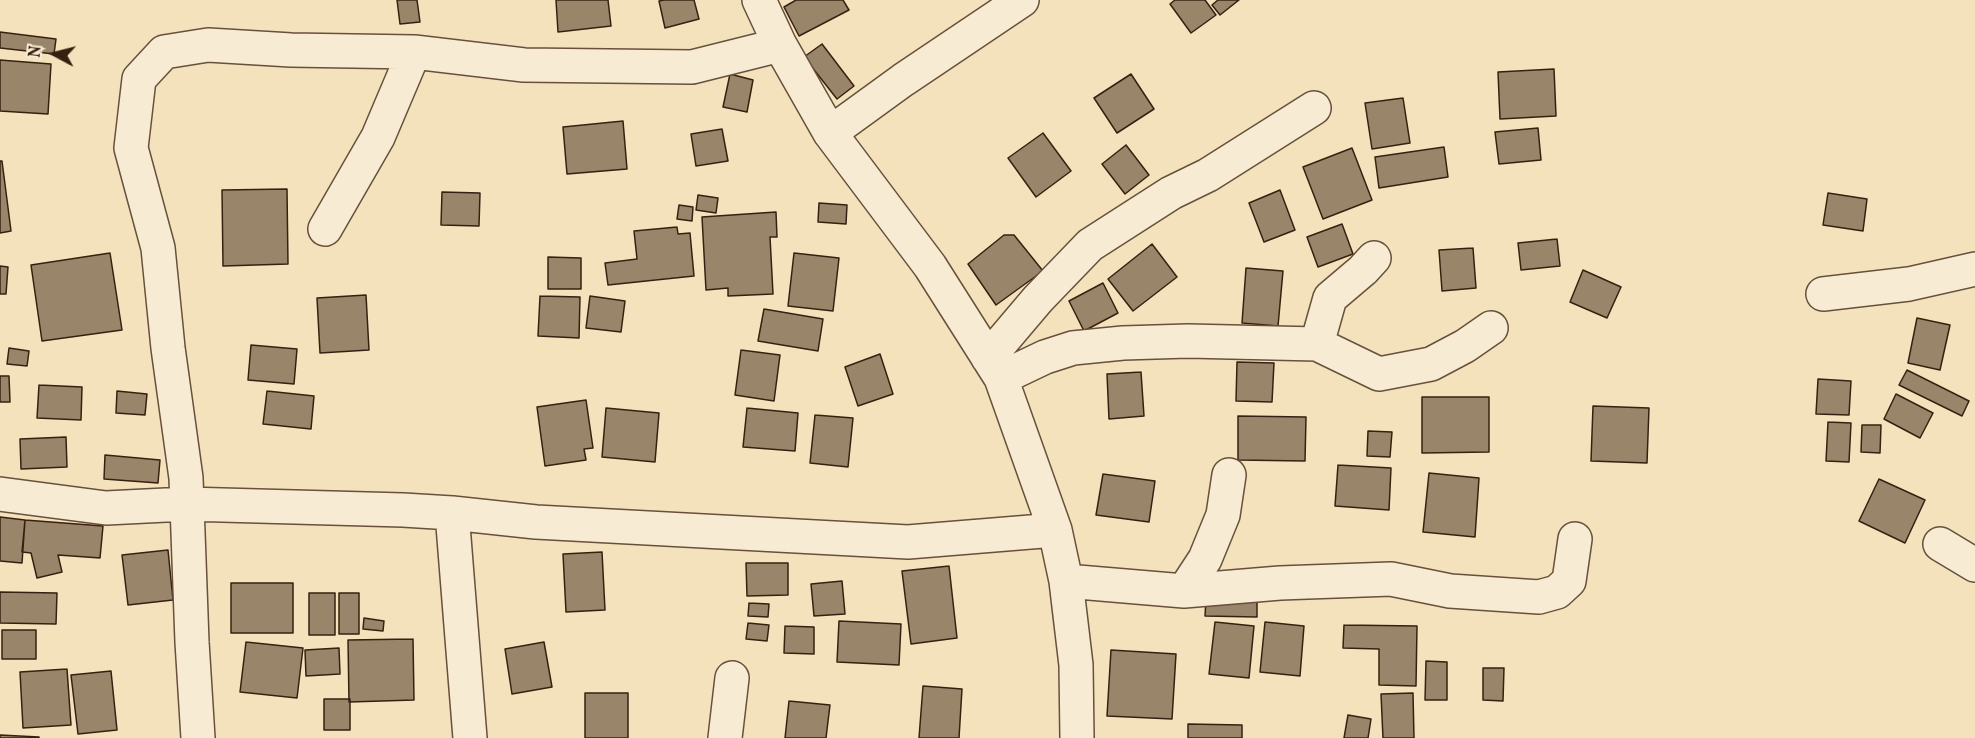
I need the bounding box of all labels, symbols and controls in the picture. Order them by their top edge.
north arrow [24,24,84,84]
text: N [25,45,48,59]

